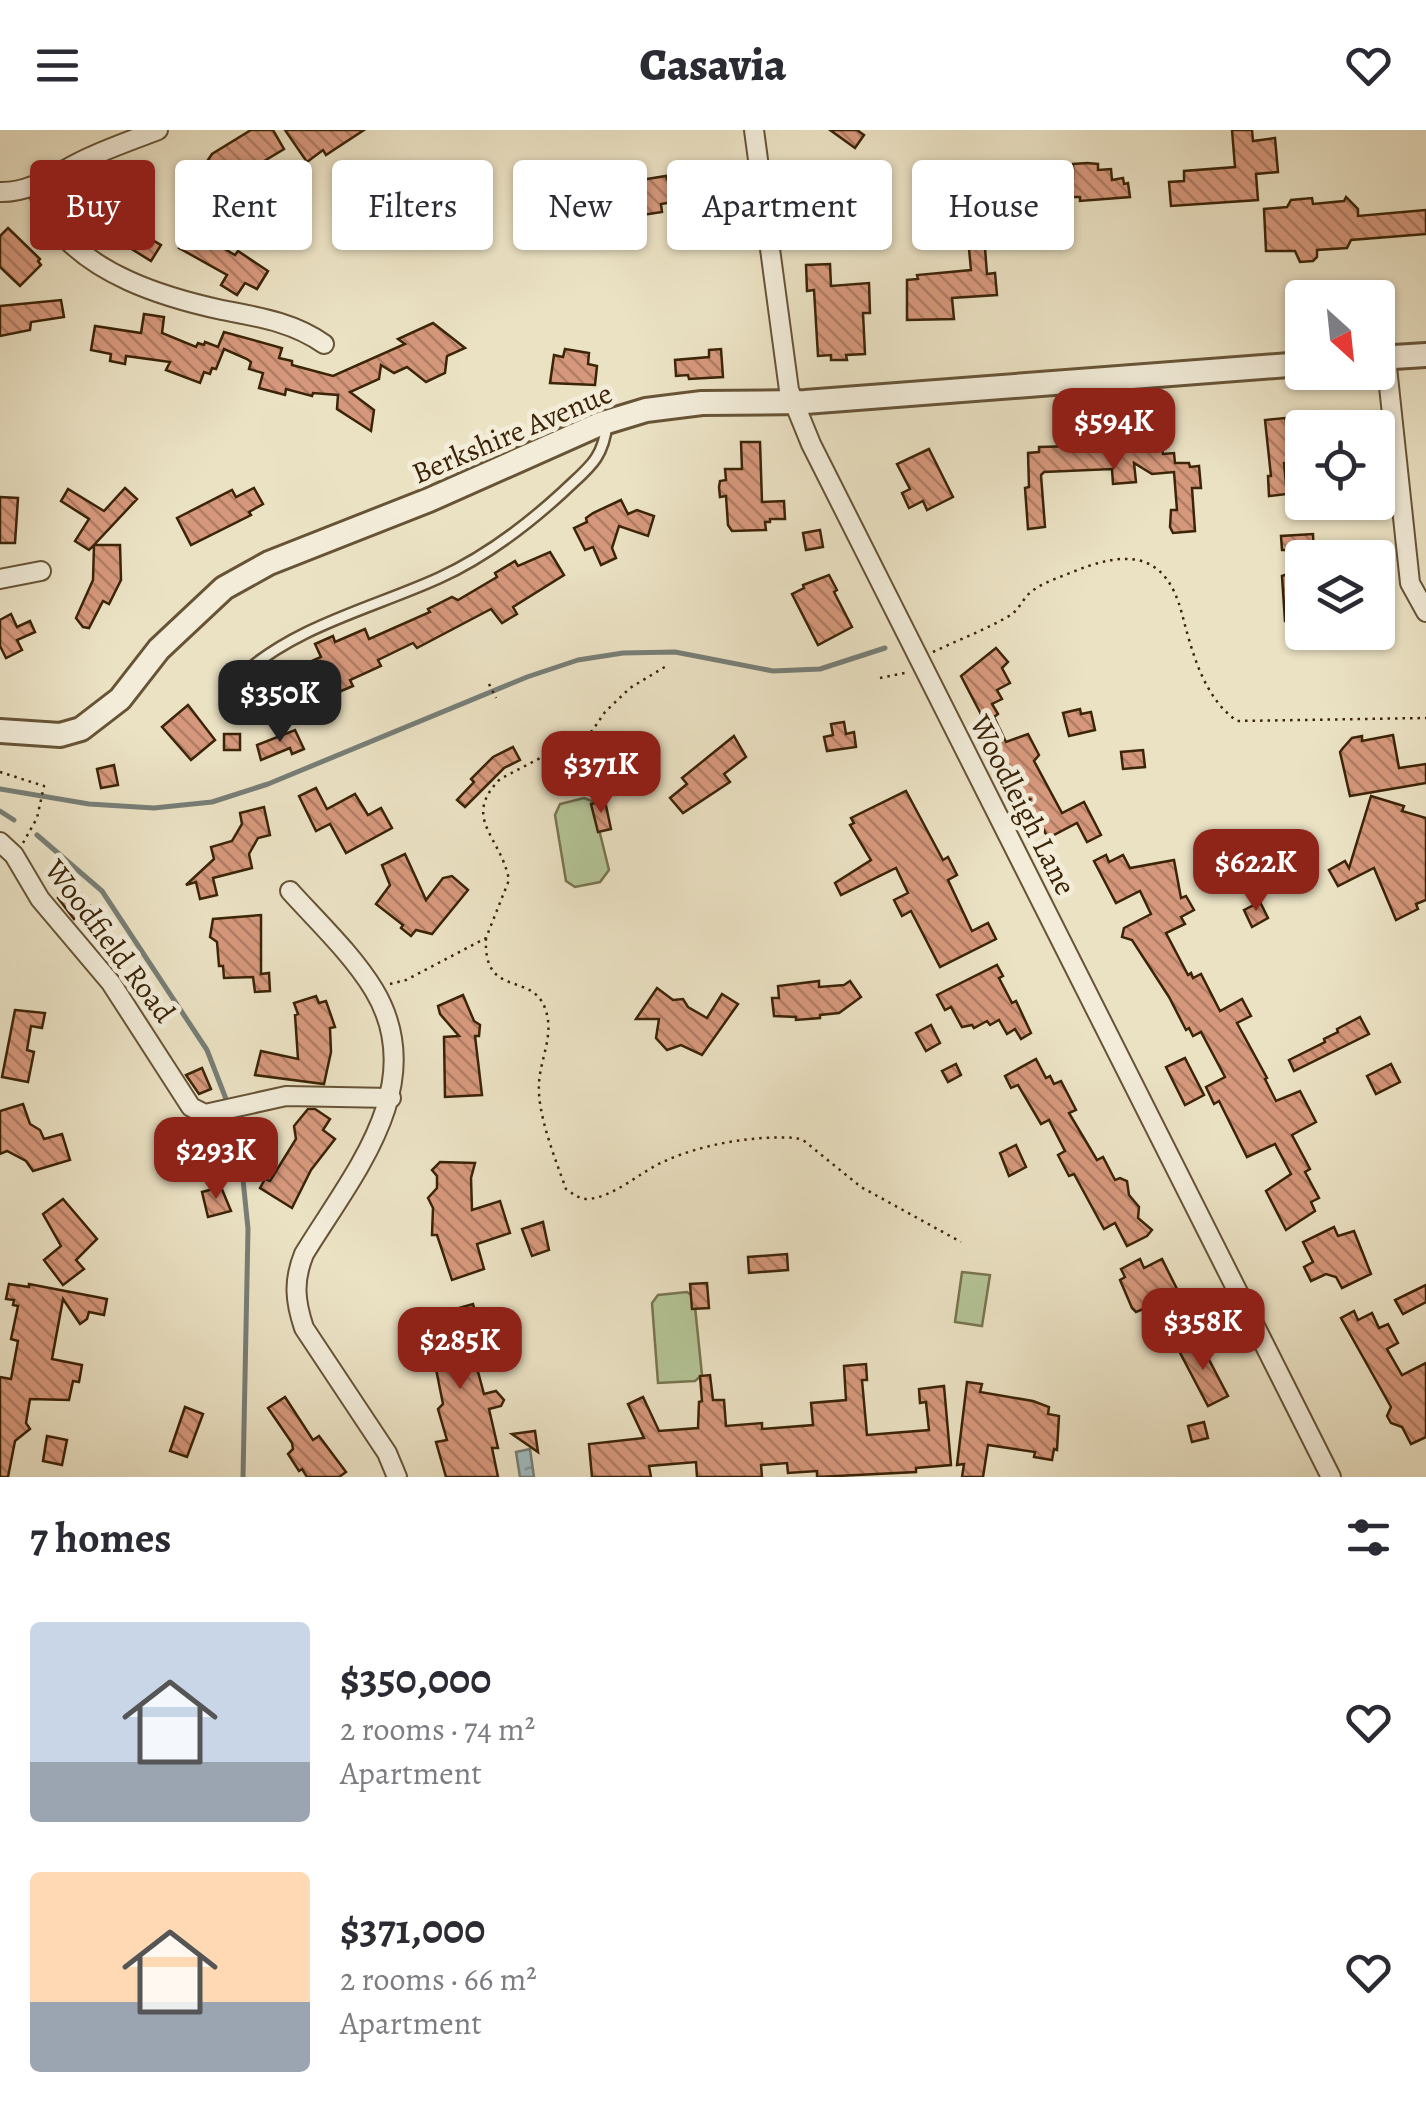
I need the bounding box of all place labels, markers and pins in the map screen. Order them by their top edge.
pin: $594K [1044,388,1184,473]
pin: $350K [210,660,350,745]
pin: $371K [531,731,671,816]
pin: $622K [1186,829,1326,914]
pin: $293K [146,1117,286,1202]
pin: $358K [1133,1288,1273,1373]
pin: $285K [390,1307,530,1392]

